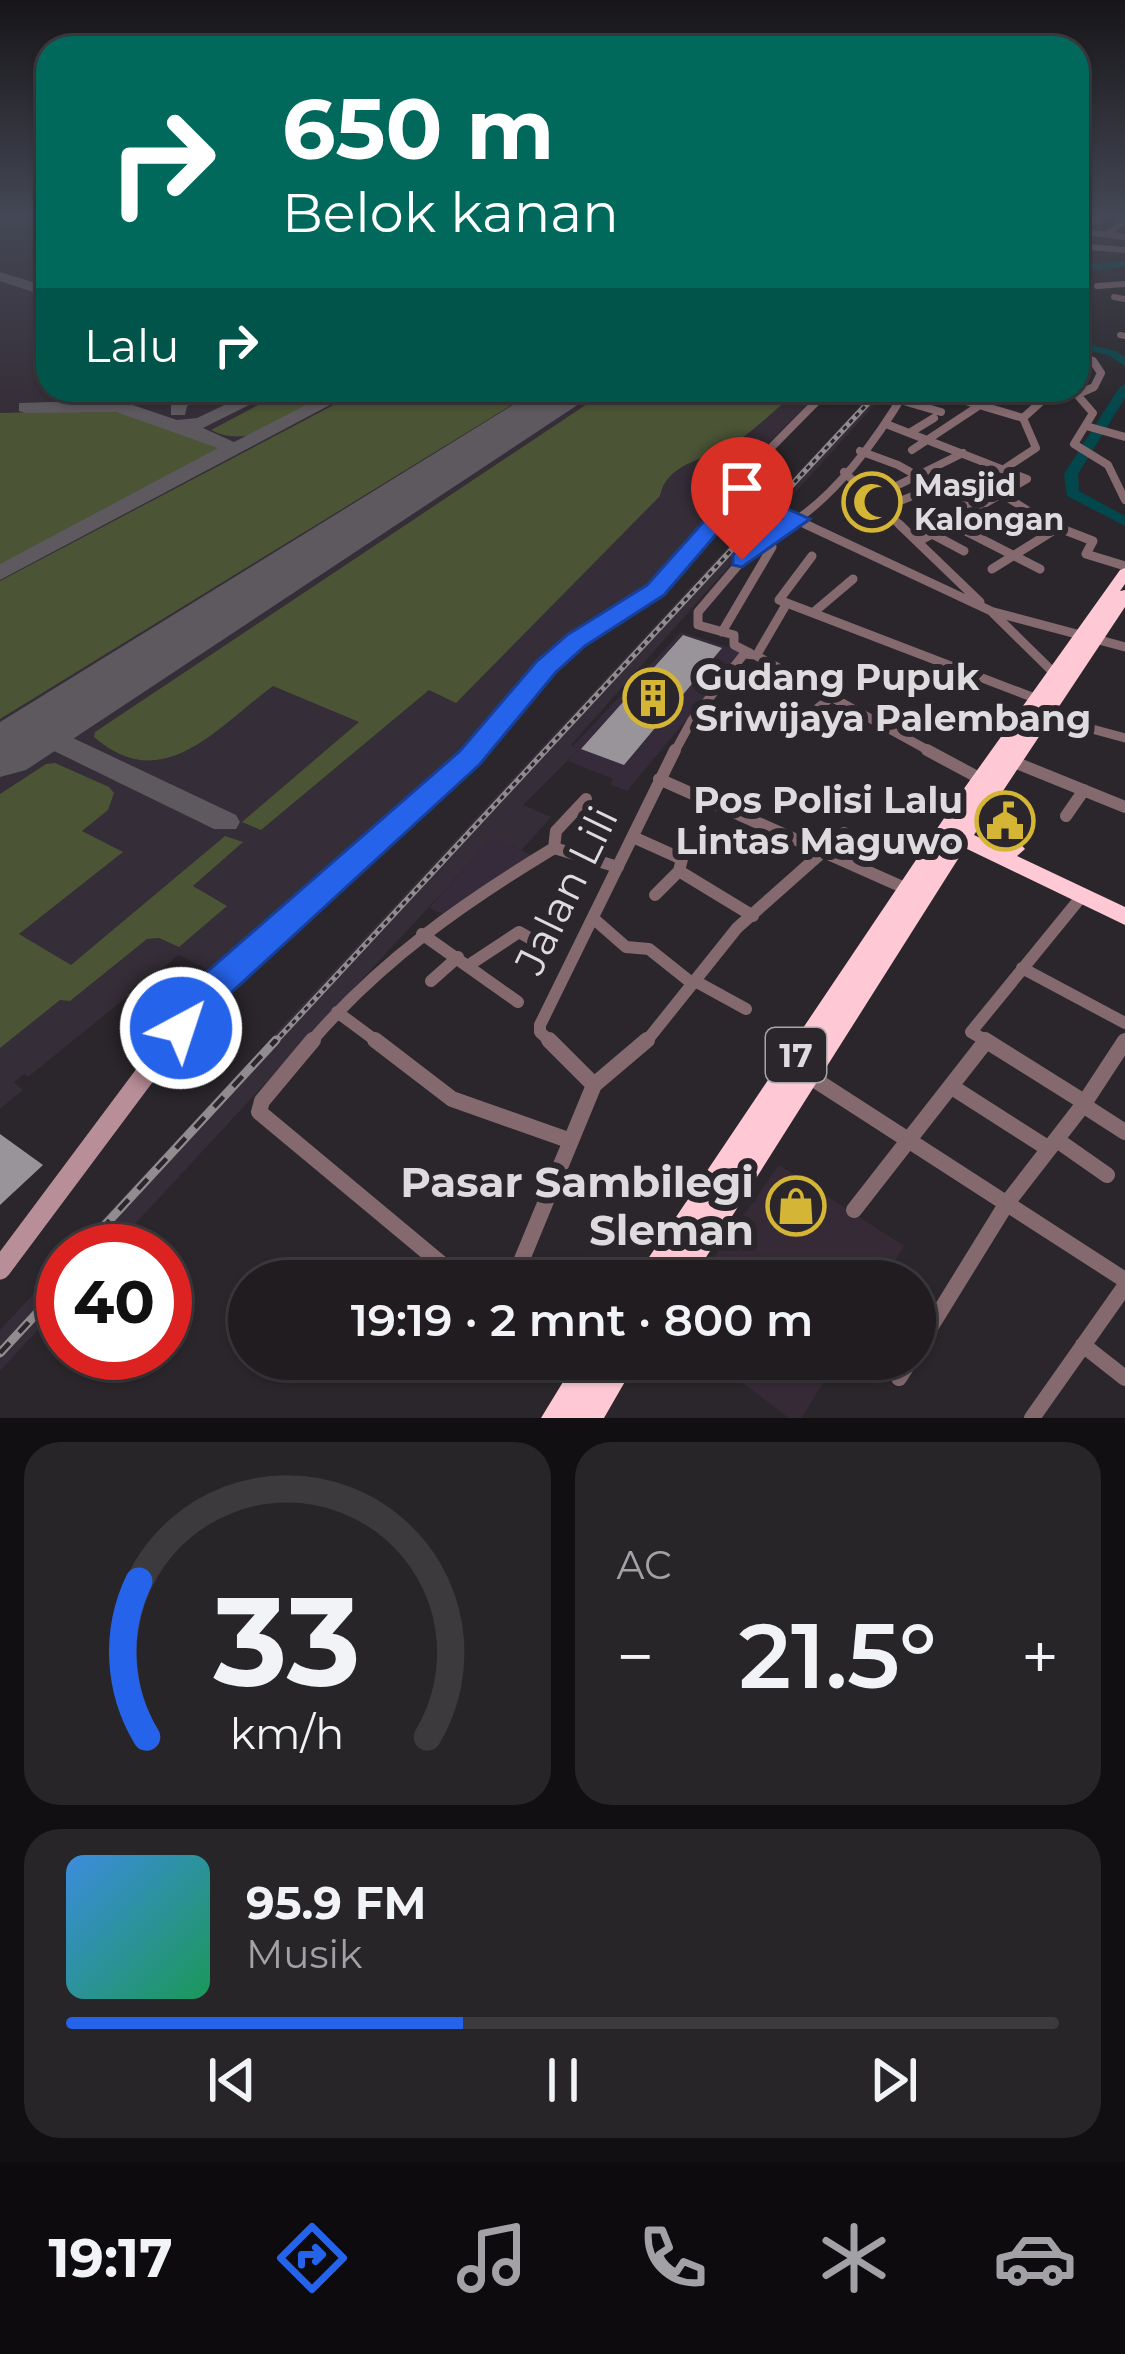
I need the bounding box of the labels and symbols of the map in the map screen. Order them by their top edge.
pin [691,437,793,560]
place label: Masjid Kalongan [914,467,1064,538]
mosque icon: Masjid Kalongan [841,471,903,533]
place label: Gudang Pupuk Sriwijaya Palembang [695,655,1091,740]
building icon: Gudang Pupuk Sriwijaya Palembang [622,667,684,729]
place label: Pos Polisi Lalu Lintas Maguwo [676,778,963,863]
public building icon: Pos Polisi Lalu Lintas Maguwo [974,790,1036,852]
street label: Jalan Lili [503,798,629,983]
position arrow [118,965,244,1091]
road number: 17 [766,1028,826,1082]
place label: Pasar Sambilegi Sleman [400,1156,754,1256]
shop icon: Pasar Sambilegi Sleman [765,1175,827,1237]
speed limit sign: 40 [36,1224,192,1380]

